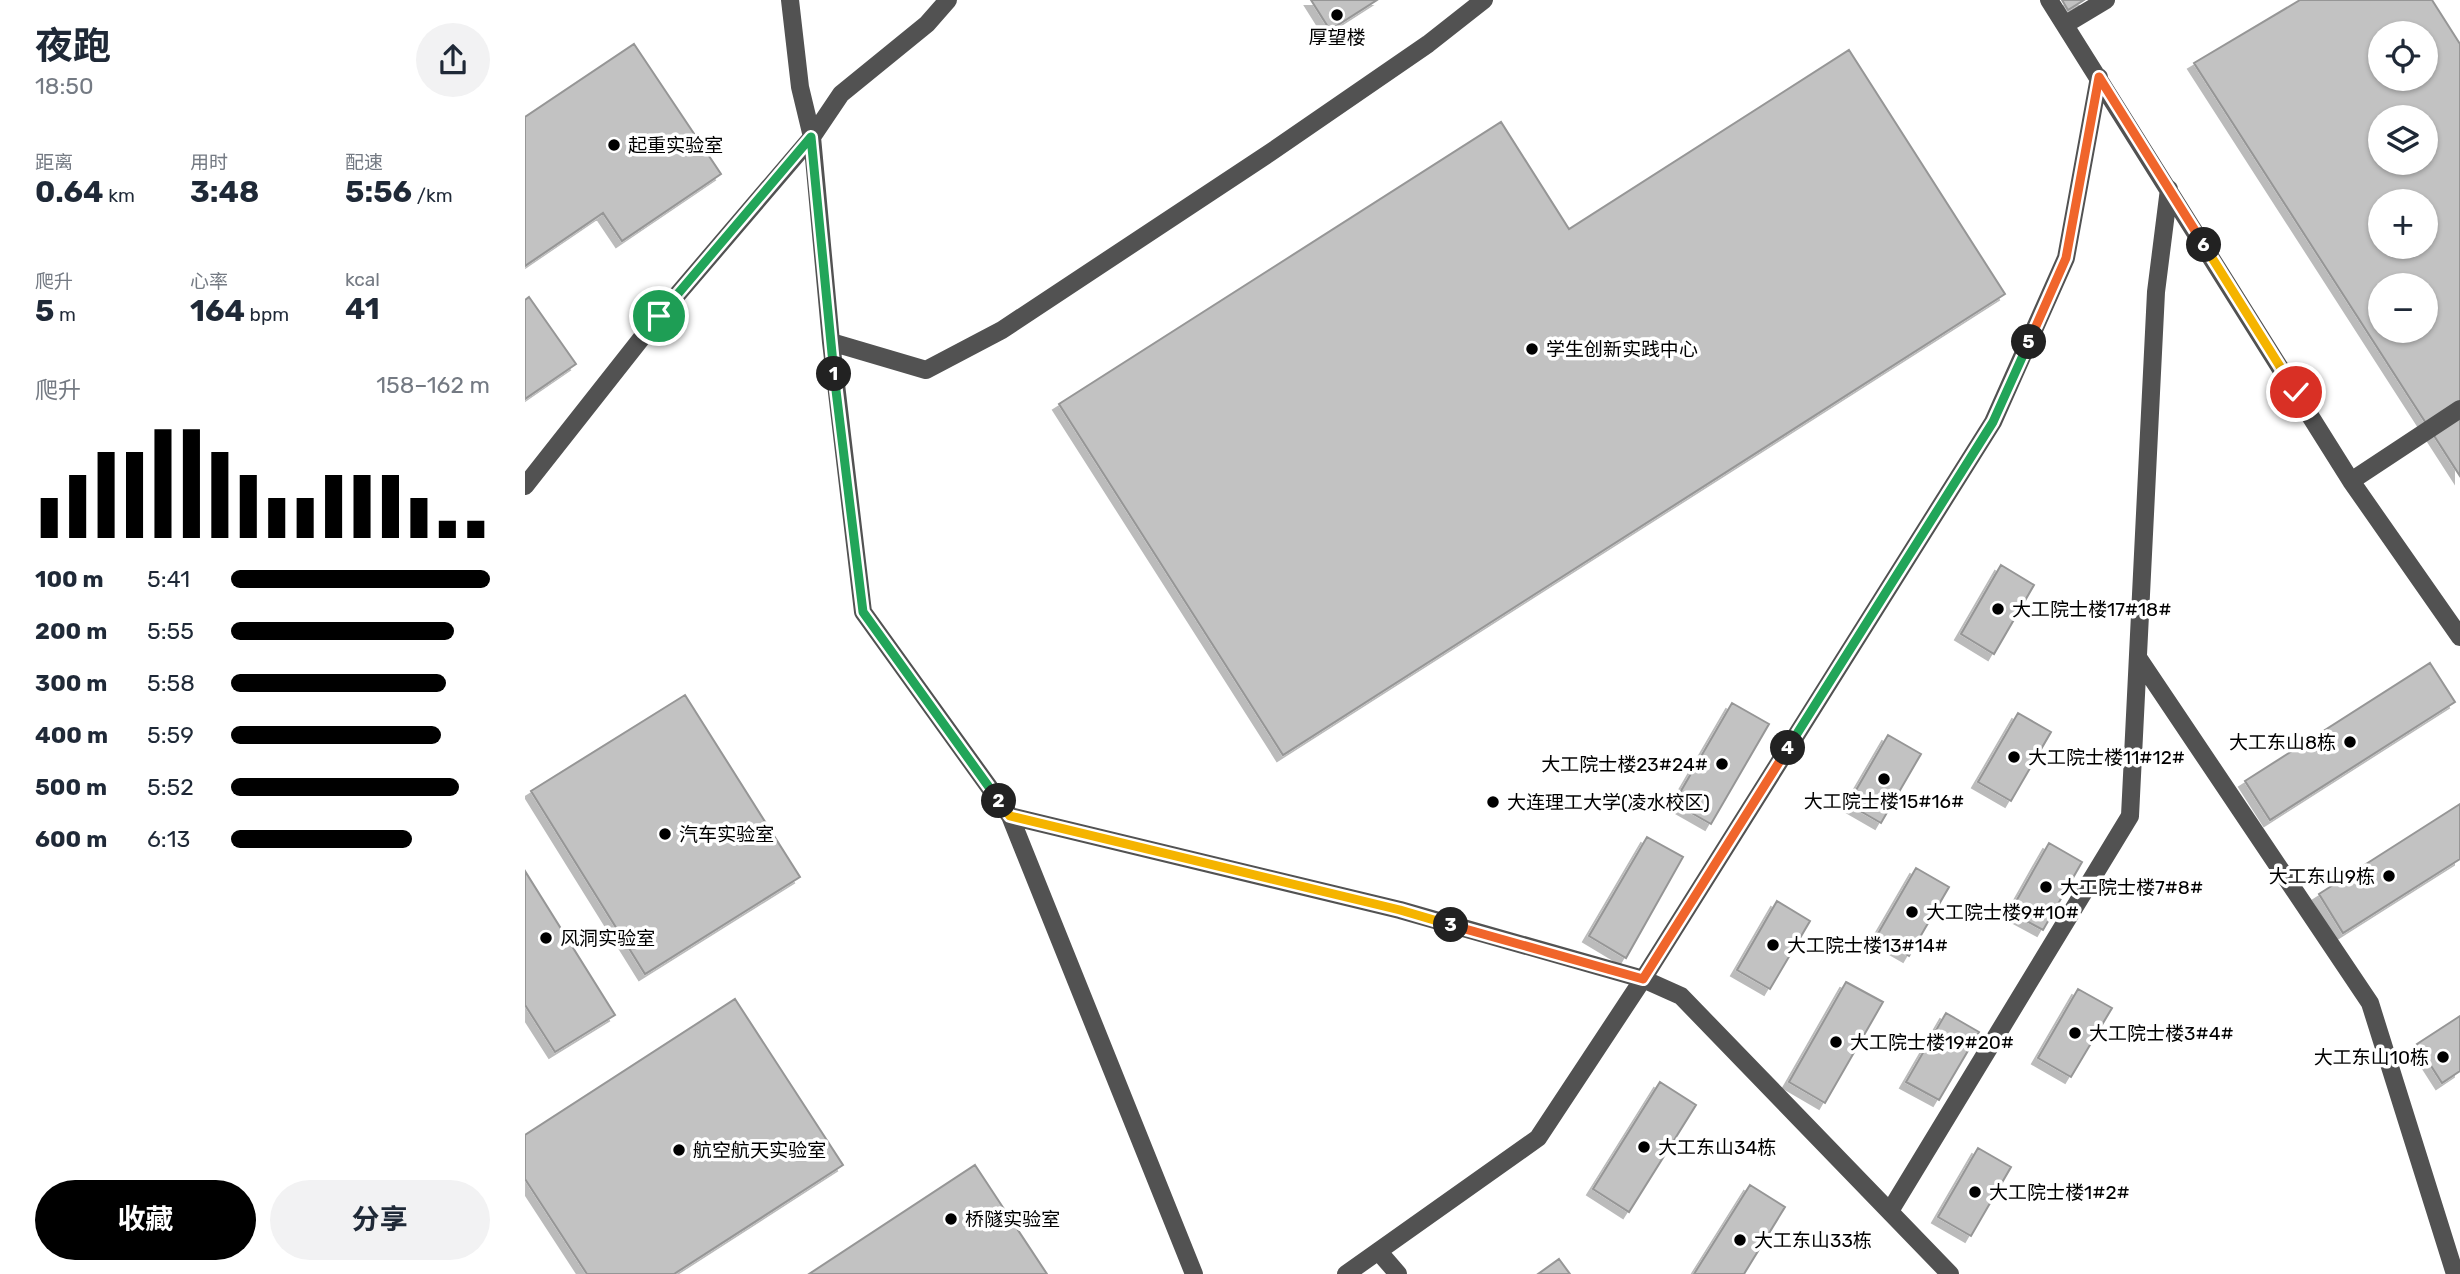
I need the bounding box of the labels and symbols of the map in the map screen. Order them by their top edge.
marker: 厚望楼 [1329,7,1345,23]
place label: 厚望楼 [1308,26,1366,49]
place label: 起重实验室 [628,134,723,157]
marker: 起重实验室 [606,137,622,153]
pin: 6 [2187,228,2221,262]
pin [629,286,689,346]
pin: 5 [2011,324,2047,360]
place label: 学生创新实践中心 [1546,338,1698,361]
marker: 学生创新实践中心 [1524,341,1540,357]
pin: 1 [817,356,851,392]
pin [2266,362,2326,422]
place label: 大工院士楼17#18# [2012,598,2171,621]
marker: 大工院士楼17#18# [1990,601,2006,617]
pin: 4 [1771,730,1805,766]
place label: 大工东山8栋 [2229,731,2336,754]
marker: 大工东山8栋 [2342,734,2358,750]
place label: 大工院士楼11#12# [2028,746,2185,769]
marker: 大工院士楼11#12# [2006,749,2022,765]
place label: 大工院士楼23#24# [1541,753,1708,776]
marker: 大工院士楼23#24# [1714,756,1730,772]
marker: 大工院士楼15#16# [1876,771,1892,787]
pin: 2 [981,784,1016,818]
place label: 大工院士楼15#16# [1804,790,1964,813]
place label: 大连理工大学(凌水校区) [1507,791,1710,814]
marker: 大连理工大学(凌水校区) [1485,794,1501,810]
place label: 汽车实验室 [679,823,774,846]
marker: 汽车实验室 [657,826,673,842]
place label: 大工东山9栋 [2269,865,2375,888]
marker: 大工东山9栋 [2381,868,2397,884]
place label: 大工院士楼7#8# [2060,876,2203,899]
marker: 大工院士楼7#8# [2038,879,2054,895]
place label: 大工院士楼9#10# [1926,901,2079,924]
marker: 大工院士楼9#10# [1904,904,1920,920]
pin: 3 [1433,908,1469,942]
place label: 风洞实验室 [560,927,655,950]
marker: 风洞实验室 [538,930,554,946]
place label: 大工院士楼13#14# [1787,934,1948,957]
marker: 大工院士楼13#14# [1765,937,1781,953]
place label: 大工院士楼3#4# [2089,1022,2234,1045]
marker: 大工院士楼3#4# [2067,1025,2083,1041]
place label: 大工院士楼19#20# [1850,1031,2014,1054]
marker: 大工院士楼19#20# [1828,1034,1844,1050]
place label: 大工东山10栋 [2314,1046,2429,1069]
marker: 大工东山10栋 [2435,1049,2451,1065]
place label: 大工东山34栋 [1658,1136,1776,1159]
place label: 航空航天实验室 [693,1139,826,1162]
marker: 大工东山34栋 [1636,1139,1652,1155]
marker: 航空航天实验室 [671,1142,687,1158]
place label: 大工院士楼1#2# [1989,1181,2130,1204]
marker: 大工院士楼1#2# [1967,1184,1983,1200]
place label: 桥隧实验室 [965,1208,1060,1231]
marker: 桥隧实验室 [943,1211,959,1227]
place label: 大工东山33栋 [1754,1229,1872,1252]
marker: 大工东山33栋 [1732,1232,1748,1248]

